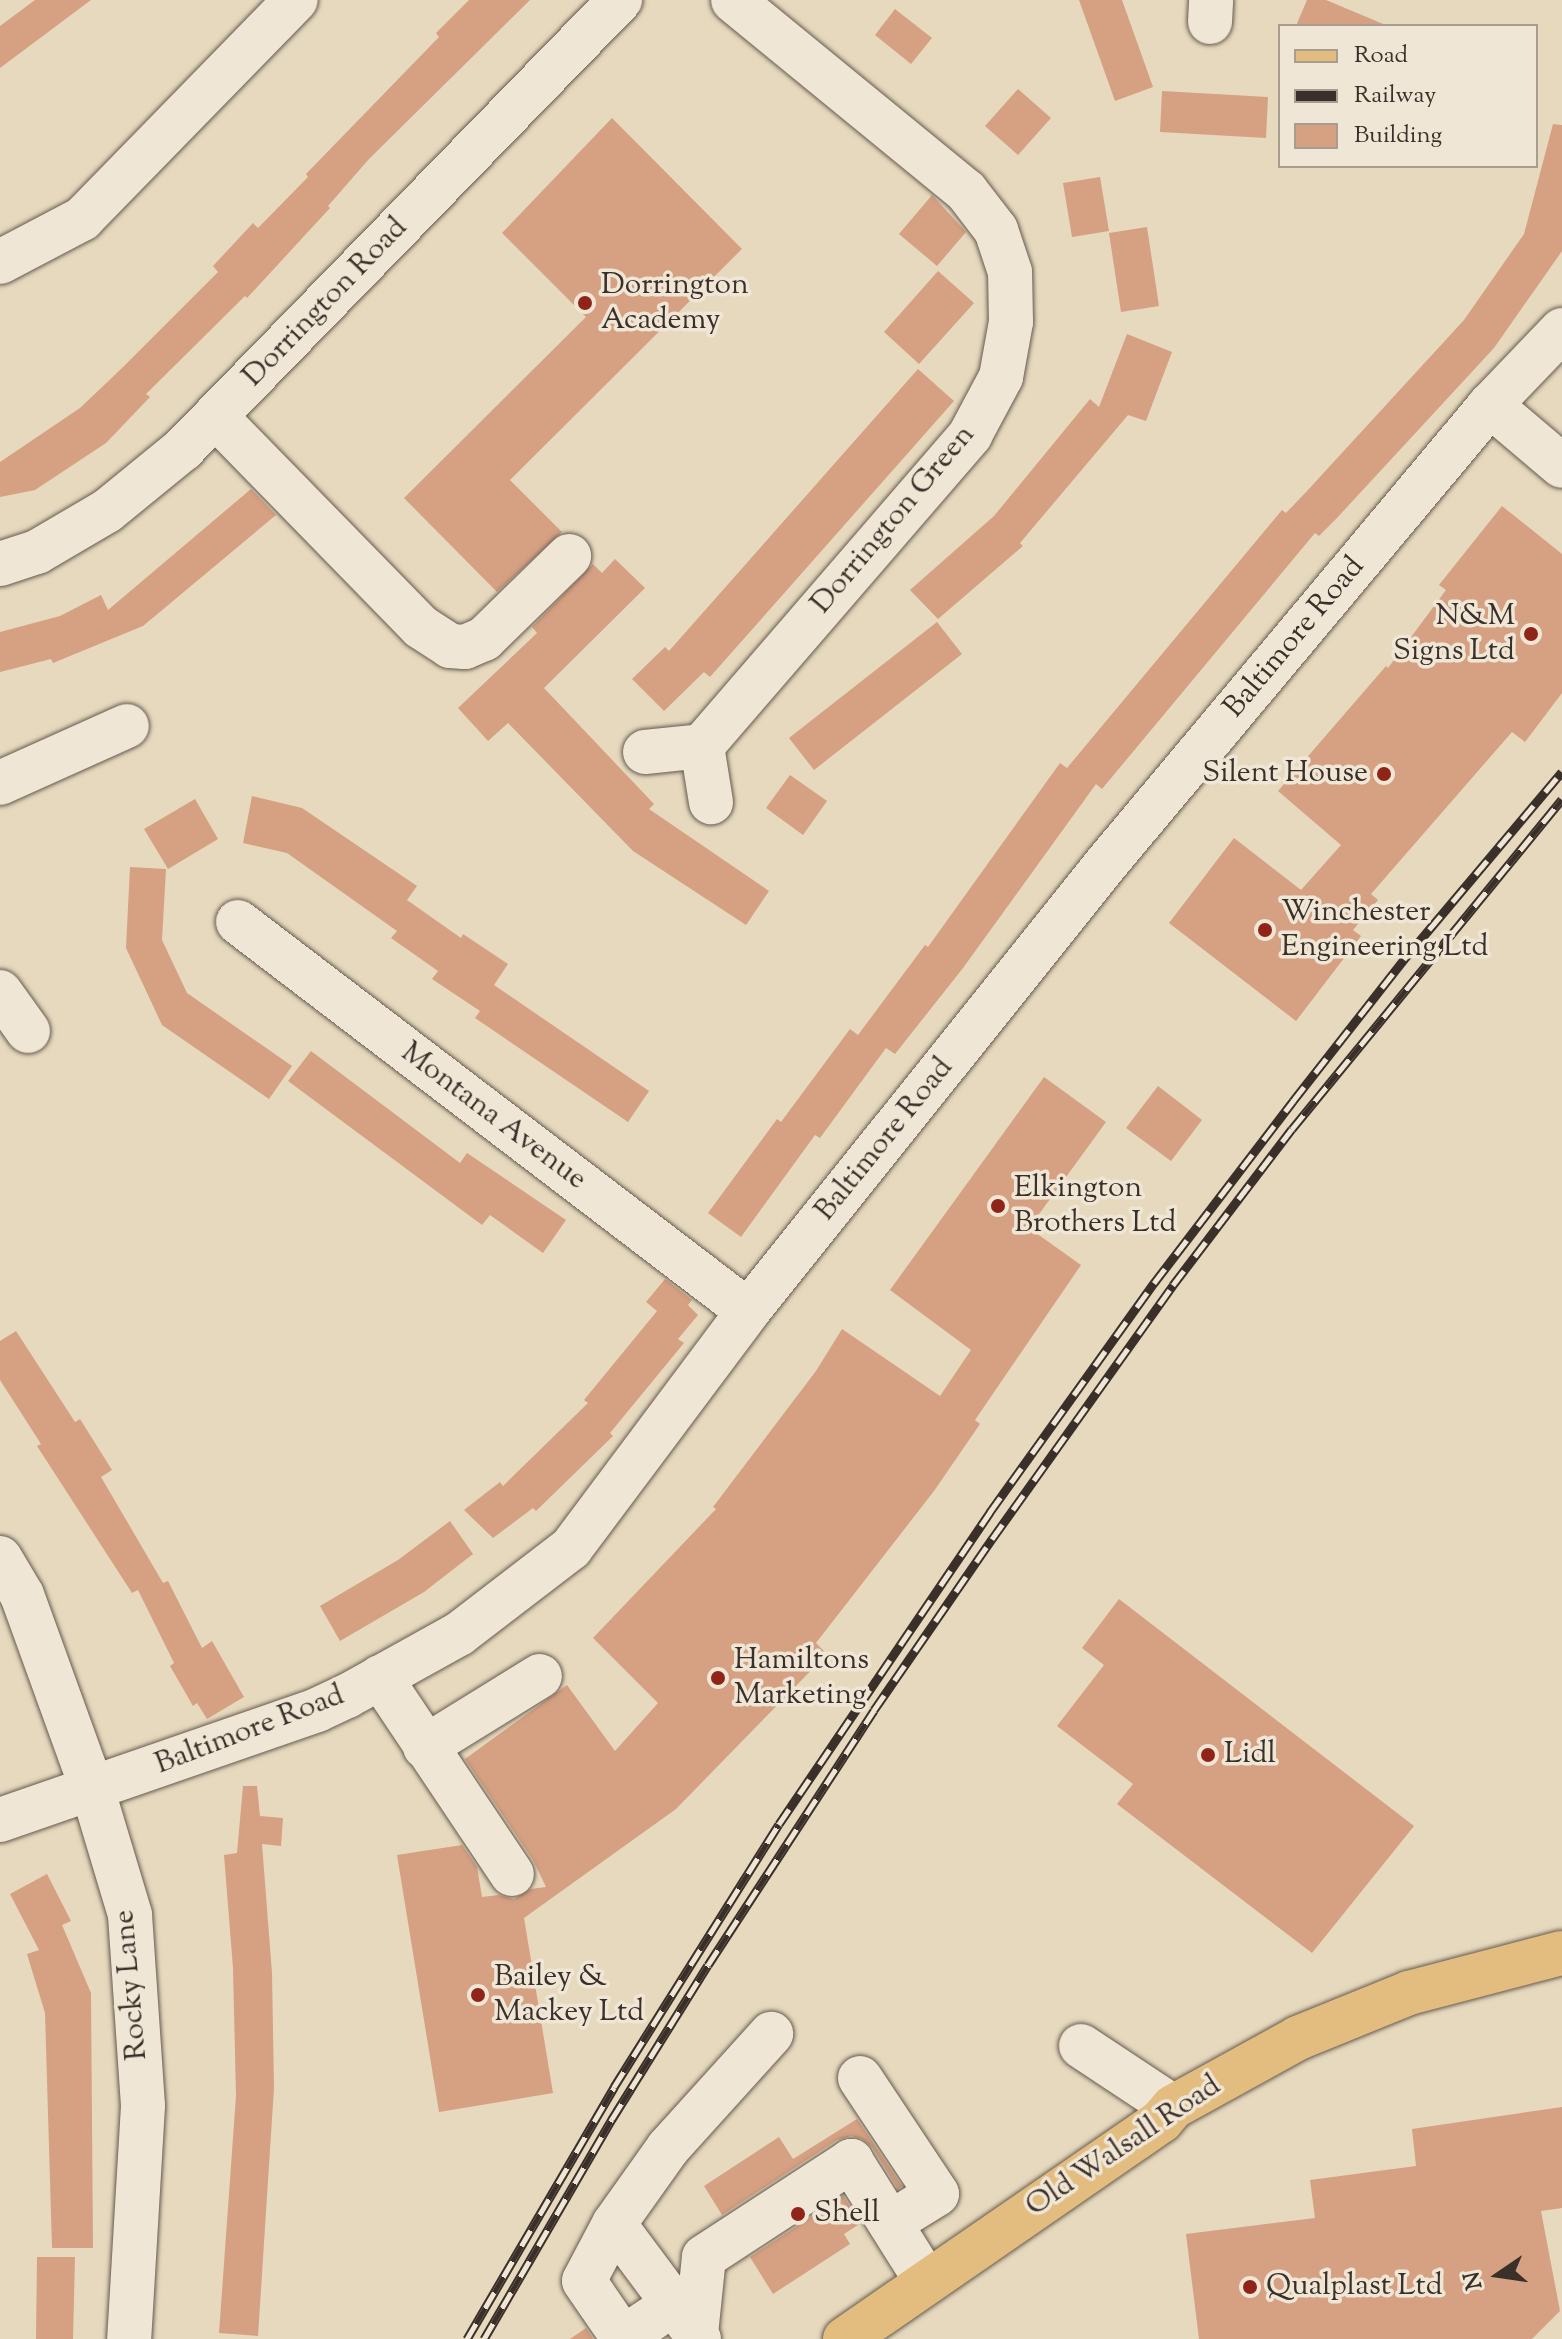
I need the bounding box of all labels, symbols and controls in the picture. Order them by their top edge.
legend [1278,24,1538,168]
text: Road [1354,39,1408,73]
text: Railway [1354,79,1436,113]
text: Building [1354,119,1442,153]
street label: Dorrington Road [236,211,416,395]
place label: Dorrington Academy [601,268,749,338]
marker: Dorrington Academy [576,294,594,312]
street label: Dorrington Green [805,418,983,622]
street label: Baltimore Road [1217,550,1373,726]
place label: N&M Signs Ltd [1393,599,1515,670]
marker: N&M Signs Ltd [1522,625,1540,643]
place label: Silent House [1202,756,1368,792]
marker: Silent House [1375,765,1393,783]
place label: Winchester Engineering Ltd [1281,895,1488,966]
marker: Winchester Engineering Ltd [1256,921,1274,939]
street label: Montana Avenue [393,1035,593,1199]
street label: Baltimore Road [808,1051,962,1229]
place label: Elkington Brothers Ltd [1014,1171,1177,1242]
marker: Elkington Brothers Ltd [989,1197,1007,1215]
place label: Hamiltons Marketing [734,1643,869,1714]
marker: Hamiltons Marketing [709,1669,727,1687]
street label: Baltimore Road [150,1678,350,1784]
place label: Lidl [1224,1737,1276,1773]
marker: Lidl [1199,1746,1217,1764]
street label: Rocky Lane [107,1908,157,2062]
place label: Bailey & Mackey Ltd [494,1960,644,2030]
marker: Bailey & Mackey Ltd [469,1986,487,2004]
street label: Old Walsall Road [1020,2069,1228,2225]
place label: Shell [814,2196,880,2232]
marker: Shell [789,2205,807,2223]
north arrow [1458,2235,1538,2315]
text: N [1457,2268,1492,2293]
place label: Qualplast Ltd [1266,2269,1443,2305]
marker: Qualplast Ltd [1241,2278,1259,2296]

